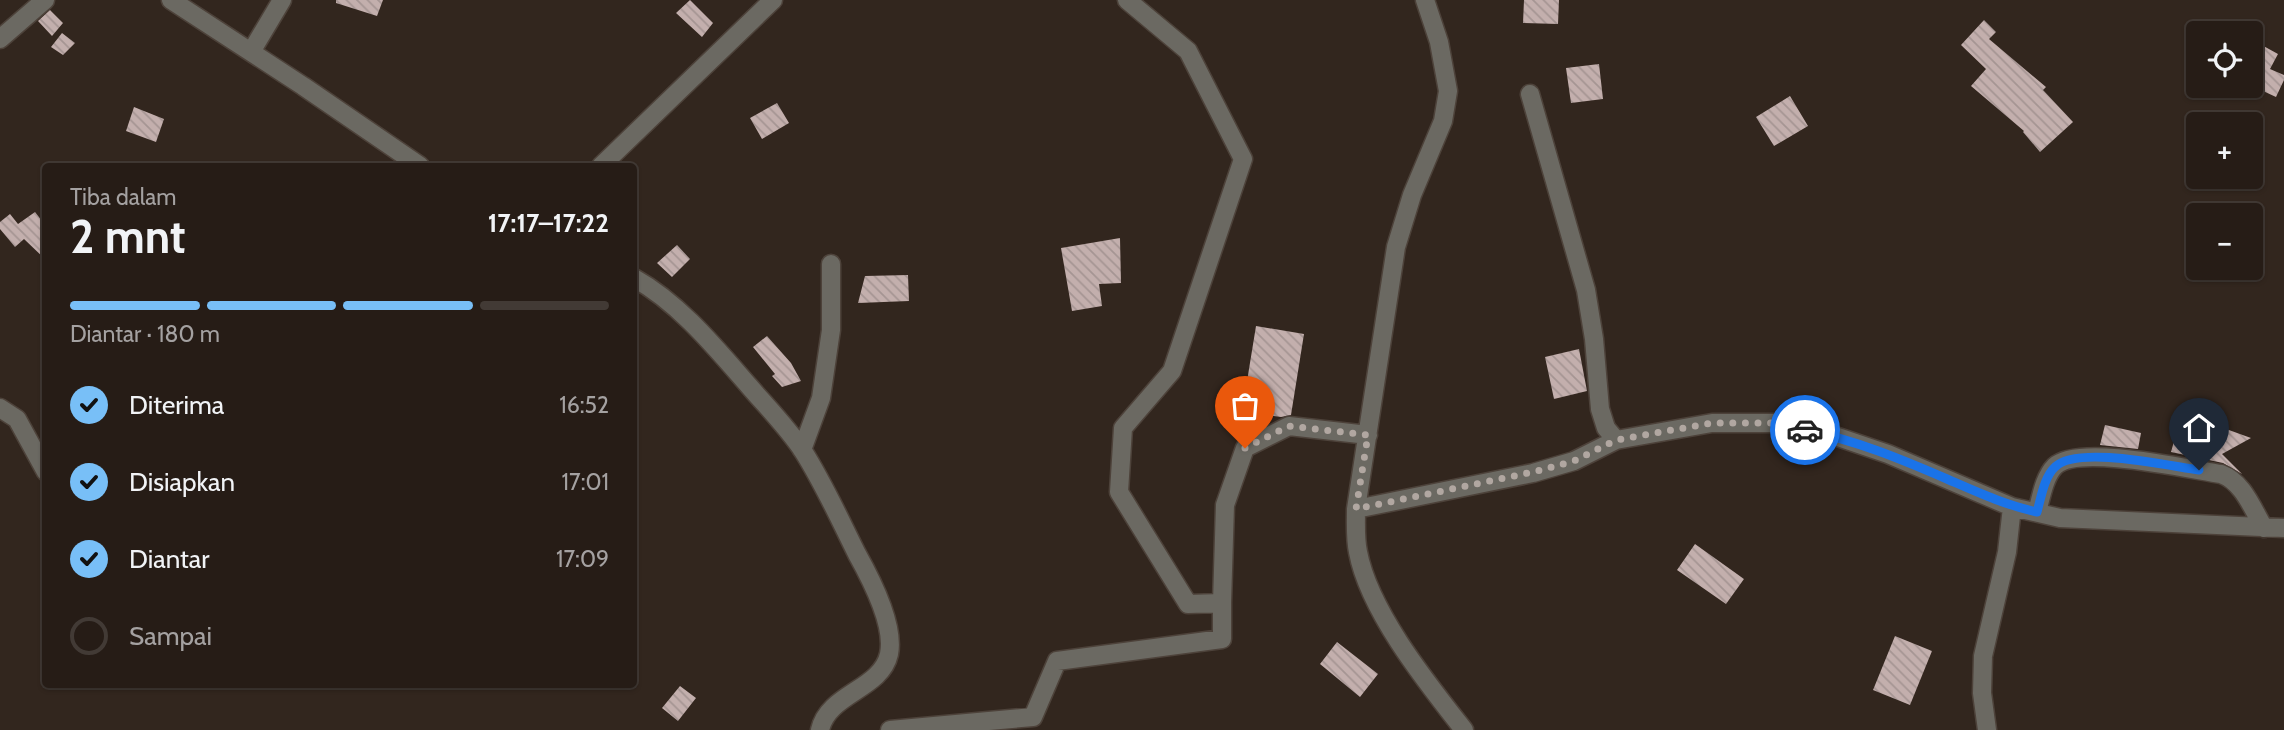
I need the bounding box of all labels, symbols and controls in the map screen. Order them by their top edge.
map controls [2186,21,2263,280]
button: locate [2186,21,2263,98]
button: + [2186,112,2263,189]
text: Tiba dalam [70,183,176,211]
button: − [2186,203,2263,280]
text: 17:17–17:22 [488,207,609,239]
text: 2 mnt [70,209,186,265]
text: Diantar · 180 m [70,320,220,348]
pin [1215,376,1275,448]
icon: check [70,386,108,424]
icon: bag [1226,387,1264,425]
text: Diterima [129,389,224,421]
text: 16:52 [559,391,609,419]
courier [1770,395,1840,465]
pin [2169,398,2229,470]
icon: home [2180,409,2218,447]
icon: car [1786,411,1824,449]
icon: check [70,463,108,501]
text: Disiapkan [129,466,235,498]
text: 17:01 [562,468,609,496]
icon: check [70,540,108,578]
text: Diantar [129,543,210,575]
text: 17:09 [556,545,609,573]
text: Sampai [129,620,212,652]

